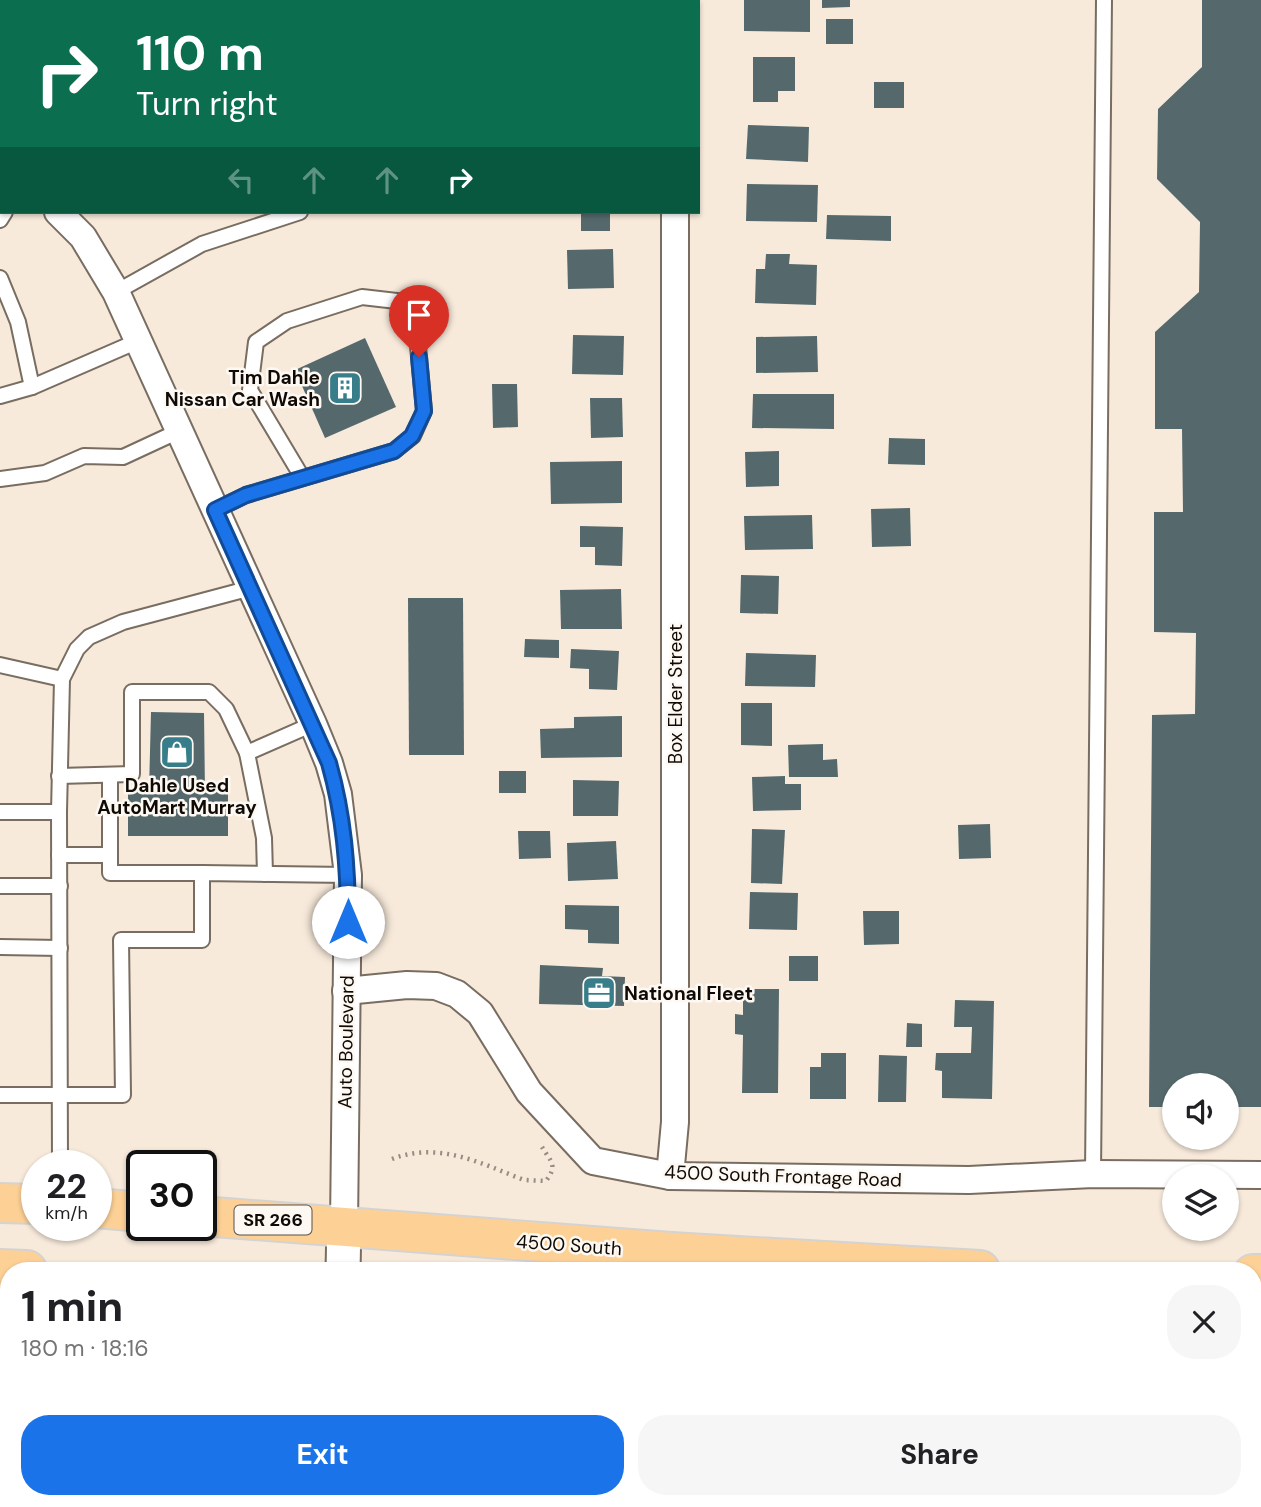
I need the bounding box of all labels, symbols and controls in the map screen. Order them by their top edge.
text: 110 m [136,21,264,85]
icon: right [21,28,112,119]
text: Turn right [136,83,278,125]
icon: left [222,161,260,199]
icon: ahead [295,161,333,199]
icon: ahead [368,161,406,199]
icon: right [441,161,479,199]
pin [389,285,449,357]
icon: arrive [400,296,438,334]
place label: Tim Dahle Nissan Car Wash [165,365,320,412]
building icon: Tim Dahle Nissan Car Wash [326,369,364,407]
street label: Box Elder Street [663,624,688,764]
shop icon: Dahle Used AutoMart Murray [158,733,196,771]
place label: Dahle Used AutoMart Murray [97,773,257,820]
position arrow [311,885,385,959]
office icon: National Fleet [580,974,618,1012]
street label: Auto Boulevard [332,975,360,1109]
place label: National Fleet [624,981,753,1006]
map controls [1162,1073,1239,1241]
button: sound [1162,1073,1239,1150]
speed limit sign: 30 [126,1150,217,1241]
street label: 4500 South Frontage Road [664,1159,902,1193]
text: 22 [46,1163,87,1209]
button: layers [1162,1164,1239,1241]
text: km/h [45,1201,88,1225]
road number: SR 266 [234,1205,312,1234]
street label: 4500 South [515,1229,623,1261]
text: 1 min [21,1279,123,1334]
button: close [1167,1285,1241,1359]
text: 180 m · 18:16 [21,1333,149,1363]
button: Exit [21,1415,624,1495]
button: Share [638,1415,1241,1495]

